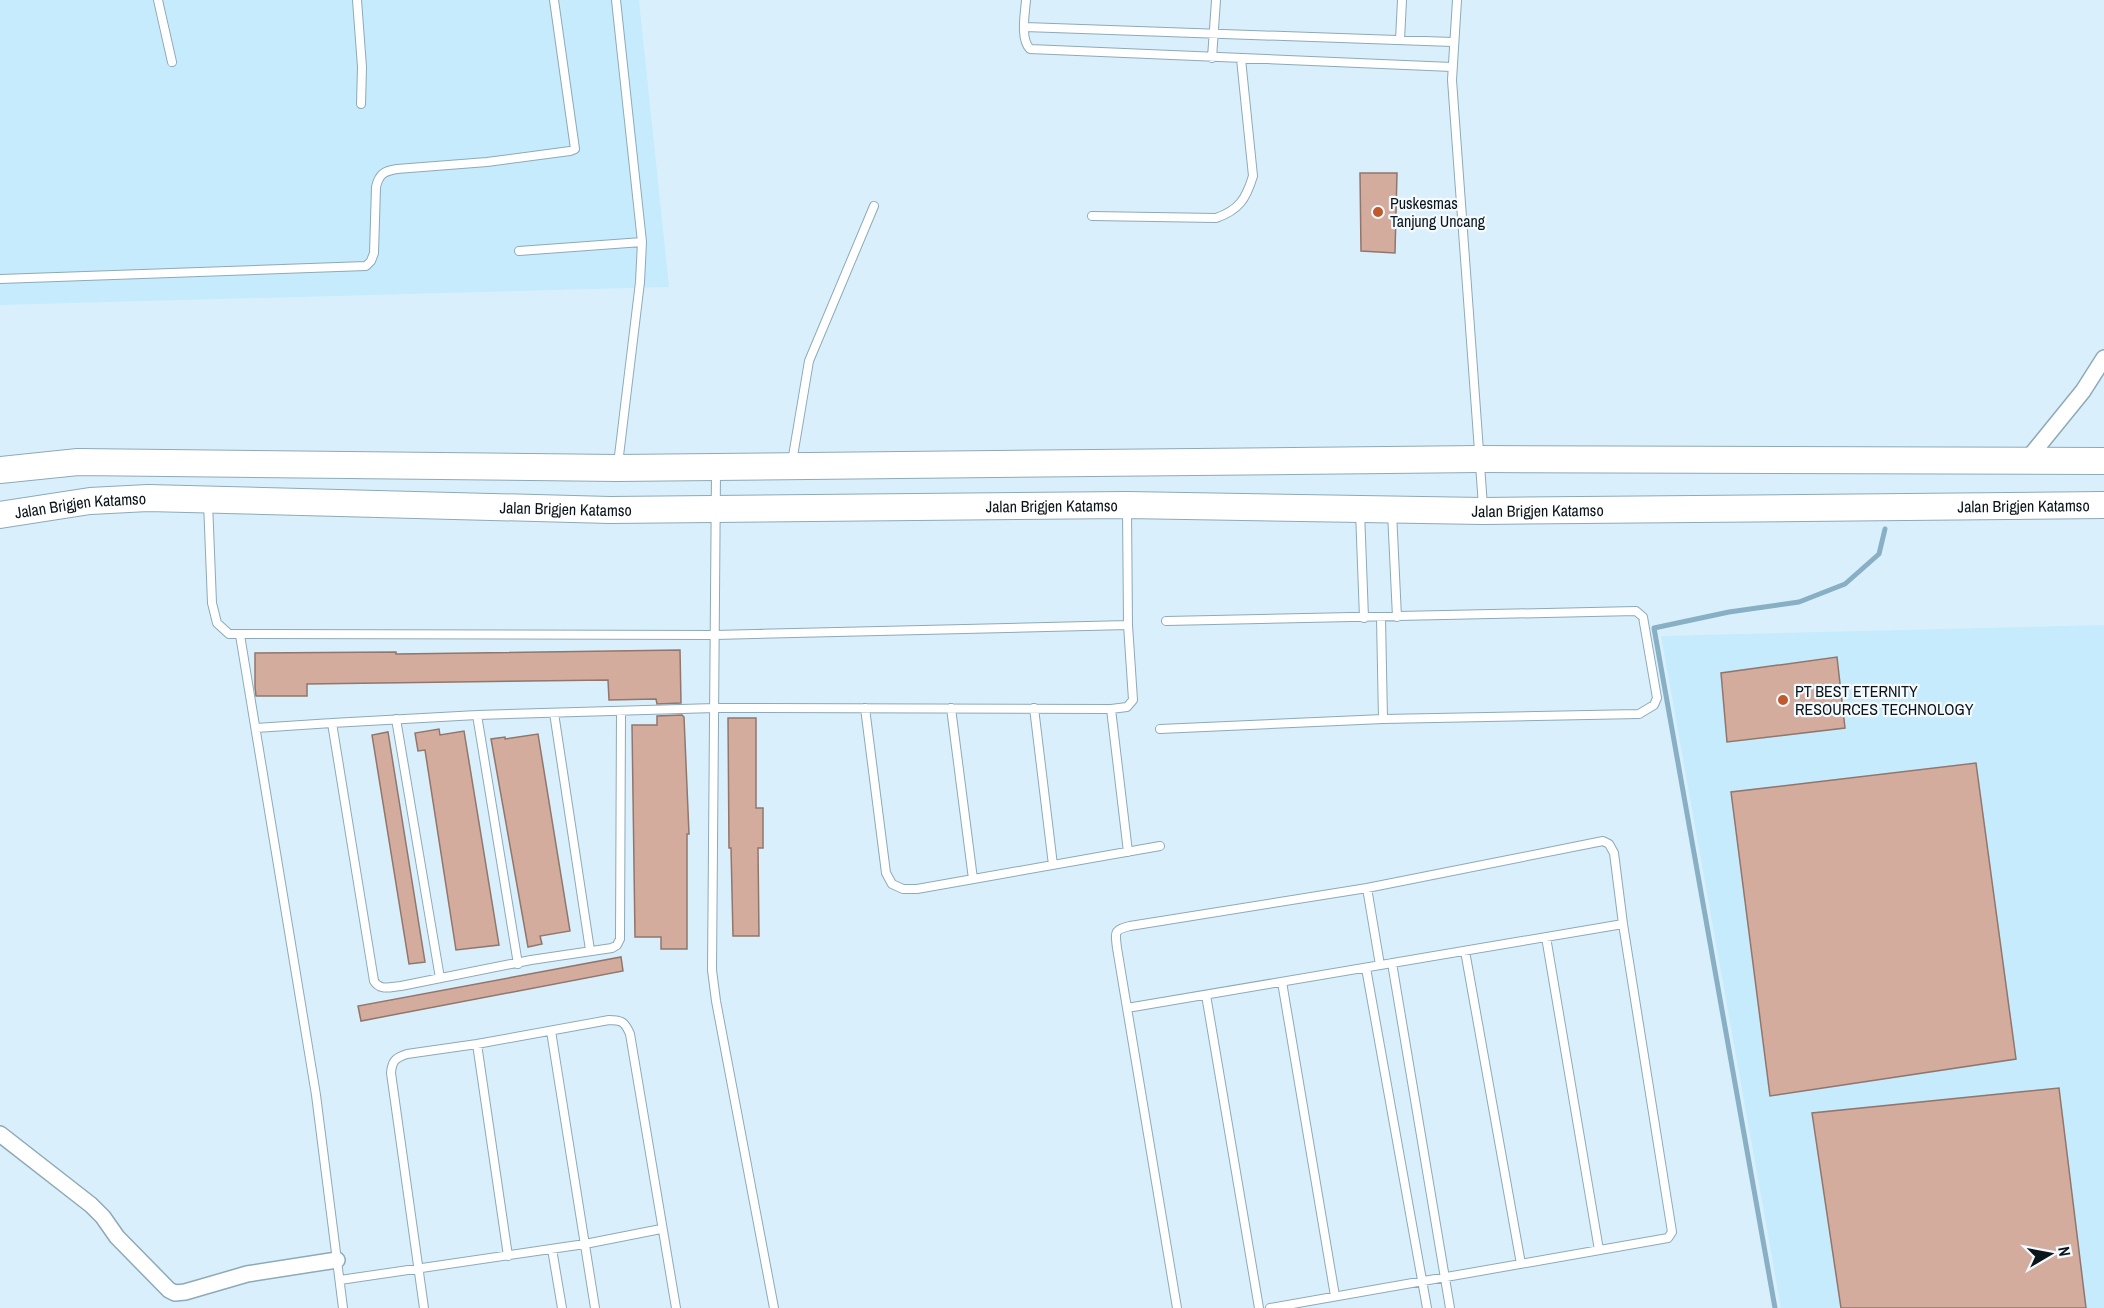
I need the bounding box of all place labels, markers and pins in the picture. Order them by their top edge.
place label: Puskesmas Tanjung Uncang [1390,192,1486,232]
marker: Puskesmas Tanjung Uncang [1371,205,1385,219]
place label: PT BEST ETERNITY RESOURCES TECHNOLOGY [1795,680,1974,720]
marker: PT BEST ETERNITY RESOURCES TECHNOLOGY [1776,693,1790,707]

